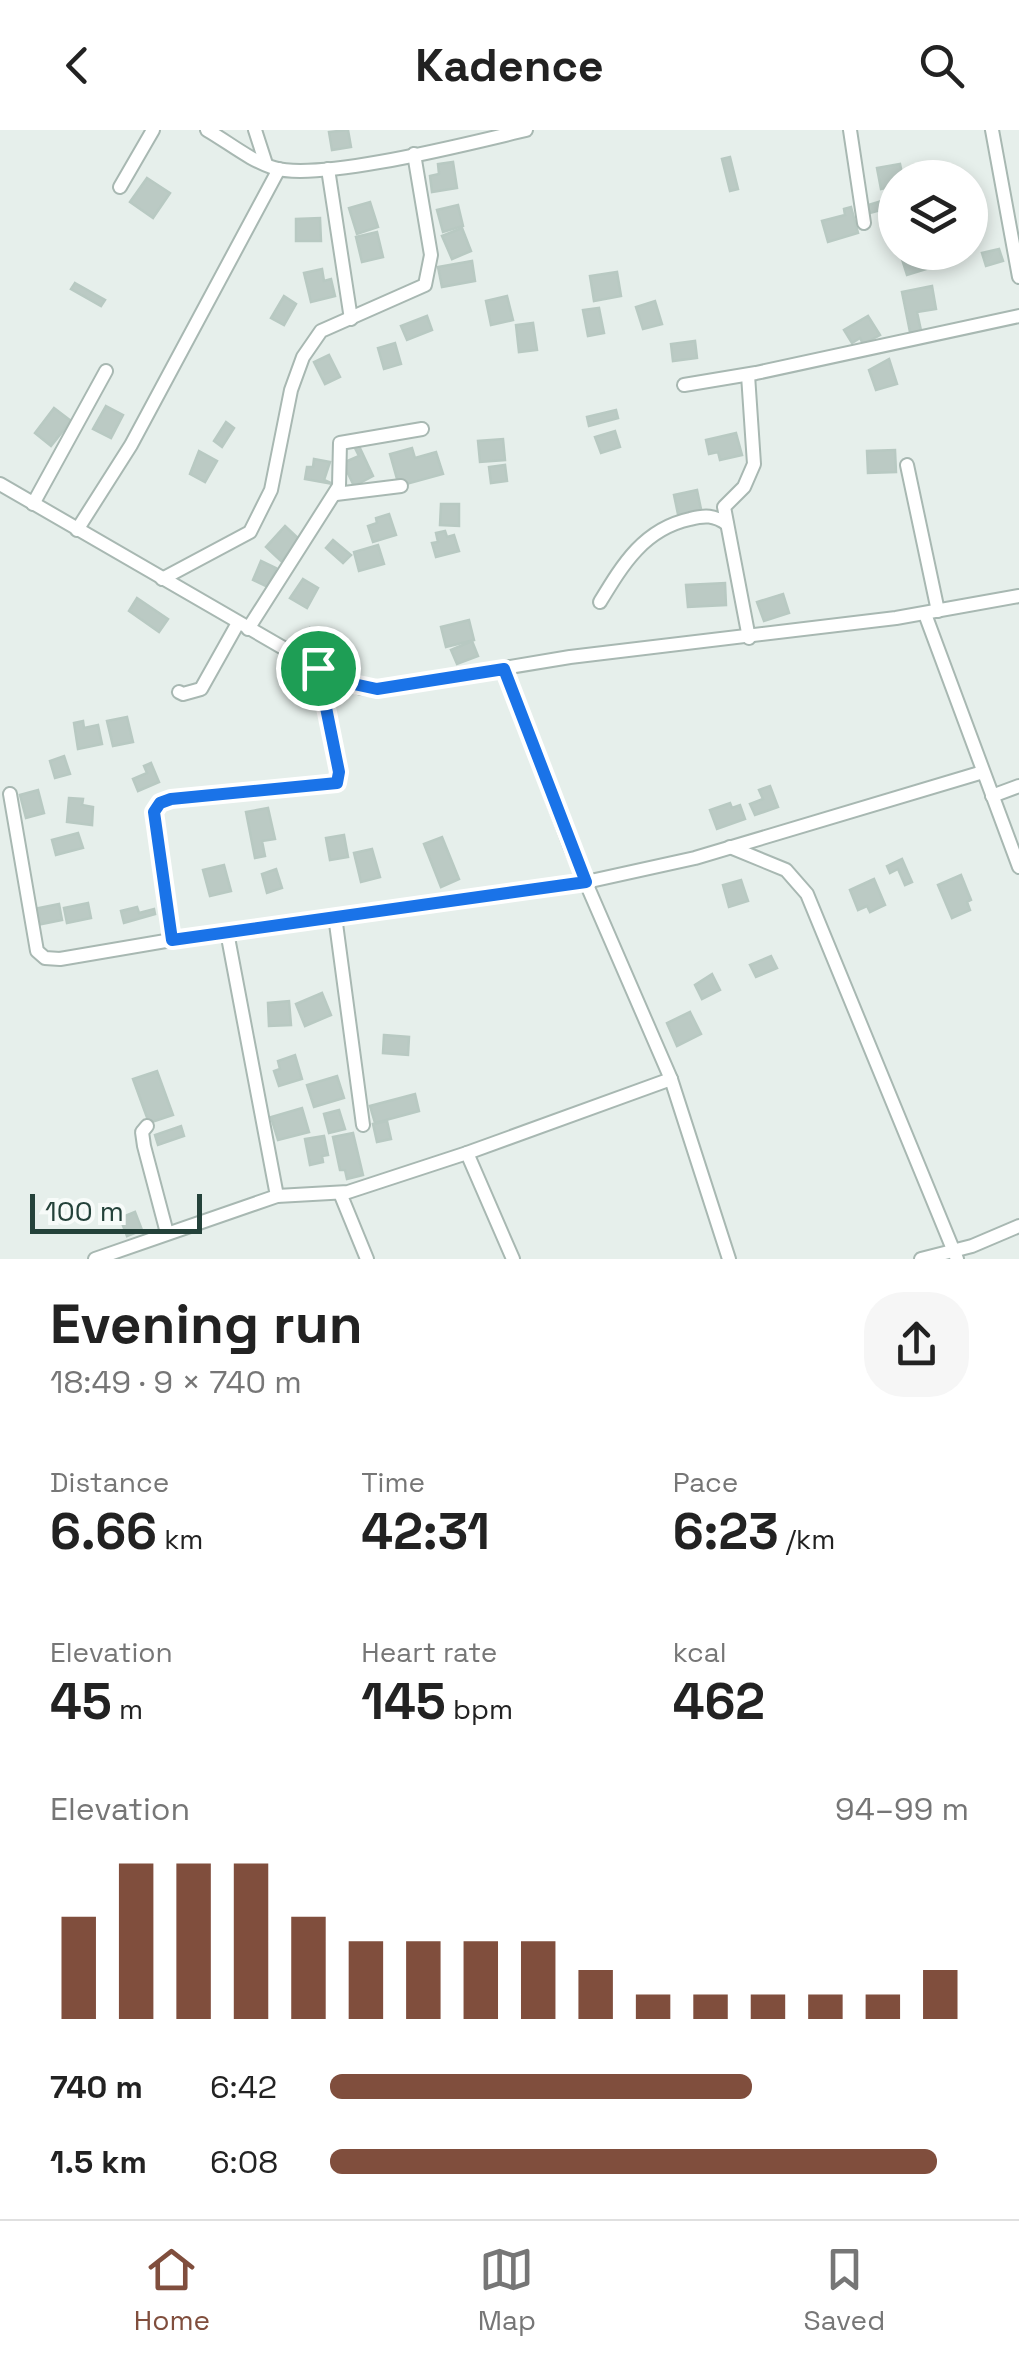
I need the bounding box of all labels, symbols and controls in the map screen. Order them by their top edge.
text: Kadence [415,37,604,94]
icon: back [50,38,105,93]
icon: search [914,38,969,93]
map controls [878,160,988,270]
button: layers [878,160,988,270]
pin [276,626,361,711]
icon: arrive [291,641,346,696]
scale bar [30,1189,202,1234]
text: 100 m [45,1193,124,1229]
text: Evening run [50,1289,363,1359]
button: share [864,1292,969,1397]
text: 18:49 · 9 × 740 m [50,1362,302,1402]
text: Distance [50,1464,169,1500]
text: Time [361,1464,425,1500]
text: Pace [673,1464,738,1500]
text: 6.66 [50,1500,157,1564]
text: 42:31 [361,1500,490,1564]
text: 6:23 [673,1500,779,1564]
text: km [157,1521,203,1557]
text: /km [779,1521,835,1557]
text: Elevation [50,1634,173,1670]
text: Heart rate [361,1634,497,1670]
text: kcal [673,1634,727,1670]
text: 45 [50,1670,112,1734]
text: 145 [361,1670,446,1734]
text: 462 [673,1670,765,1734]
text: m [112,1691,143,1727]
text: bpm [446,1691,513,1727]
text: Elevation [50,1789,190,1829]
text: 94–99 m [835,1789,969,1829]
text: 740 m [50,2067,143,2107]
text: 6:42 [210,2067,277,2107]
text: 1.5 km [50,2142,147,2182]
text: 6:08 [210,2142,278,2182]
tab: Home [134,2242,210,2338]
tab: Map [478,2242,536,2338]
tab: Saved [804,2242,885,2338]

